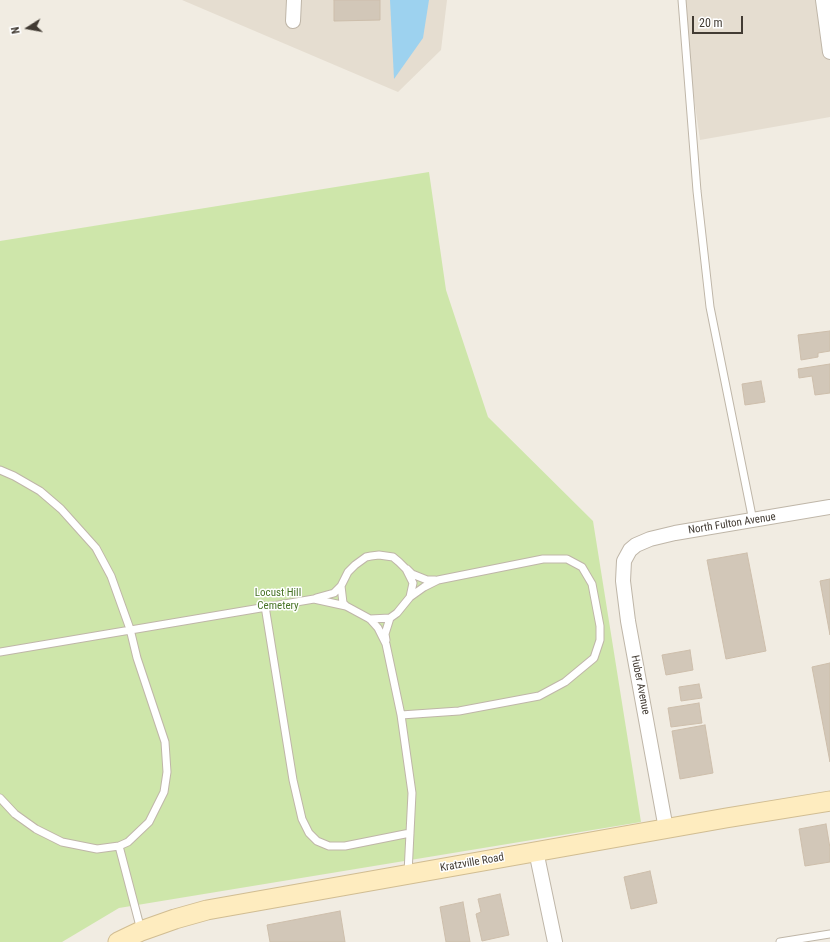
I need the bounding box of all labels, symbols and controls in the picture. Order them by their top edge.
north arrow [8,8,48,48]
scale bar [694,8,745,34]
text: 20 m [699,16,723,30]
text: N [9,26,23,35]
street label: North Fulton Avenue [687,511,777,537]
park label: Locust Hill Cemetery [255,586,301,612]
street label: Huber Avenue [628,654,652,716]
street label: Kratzville Road [439,851,505,875]

